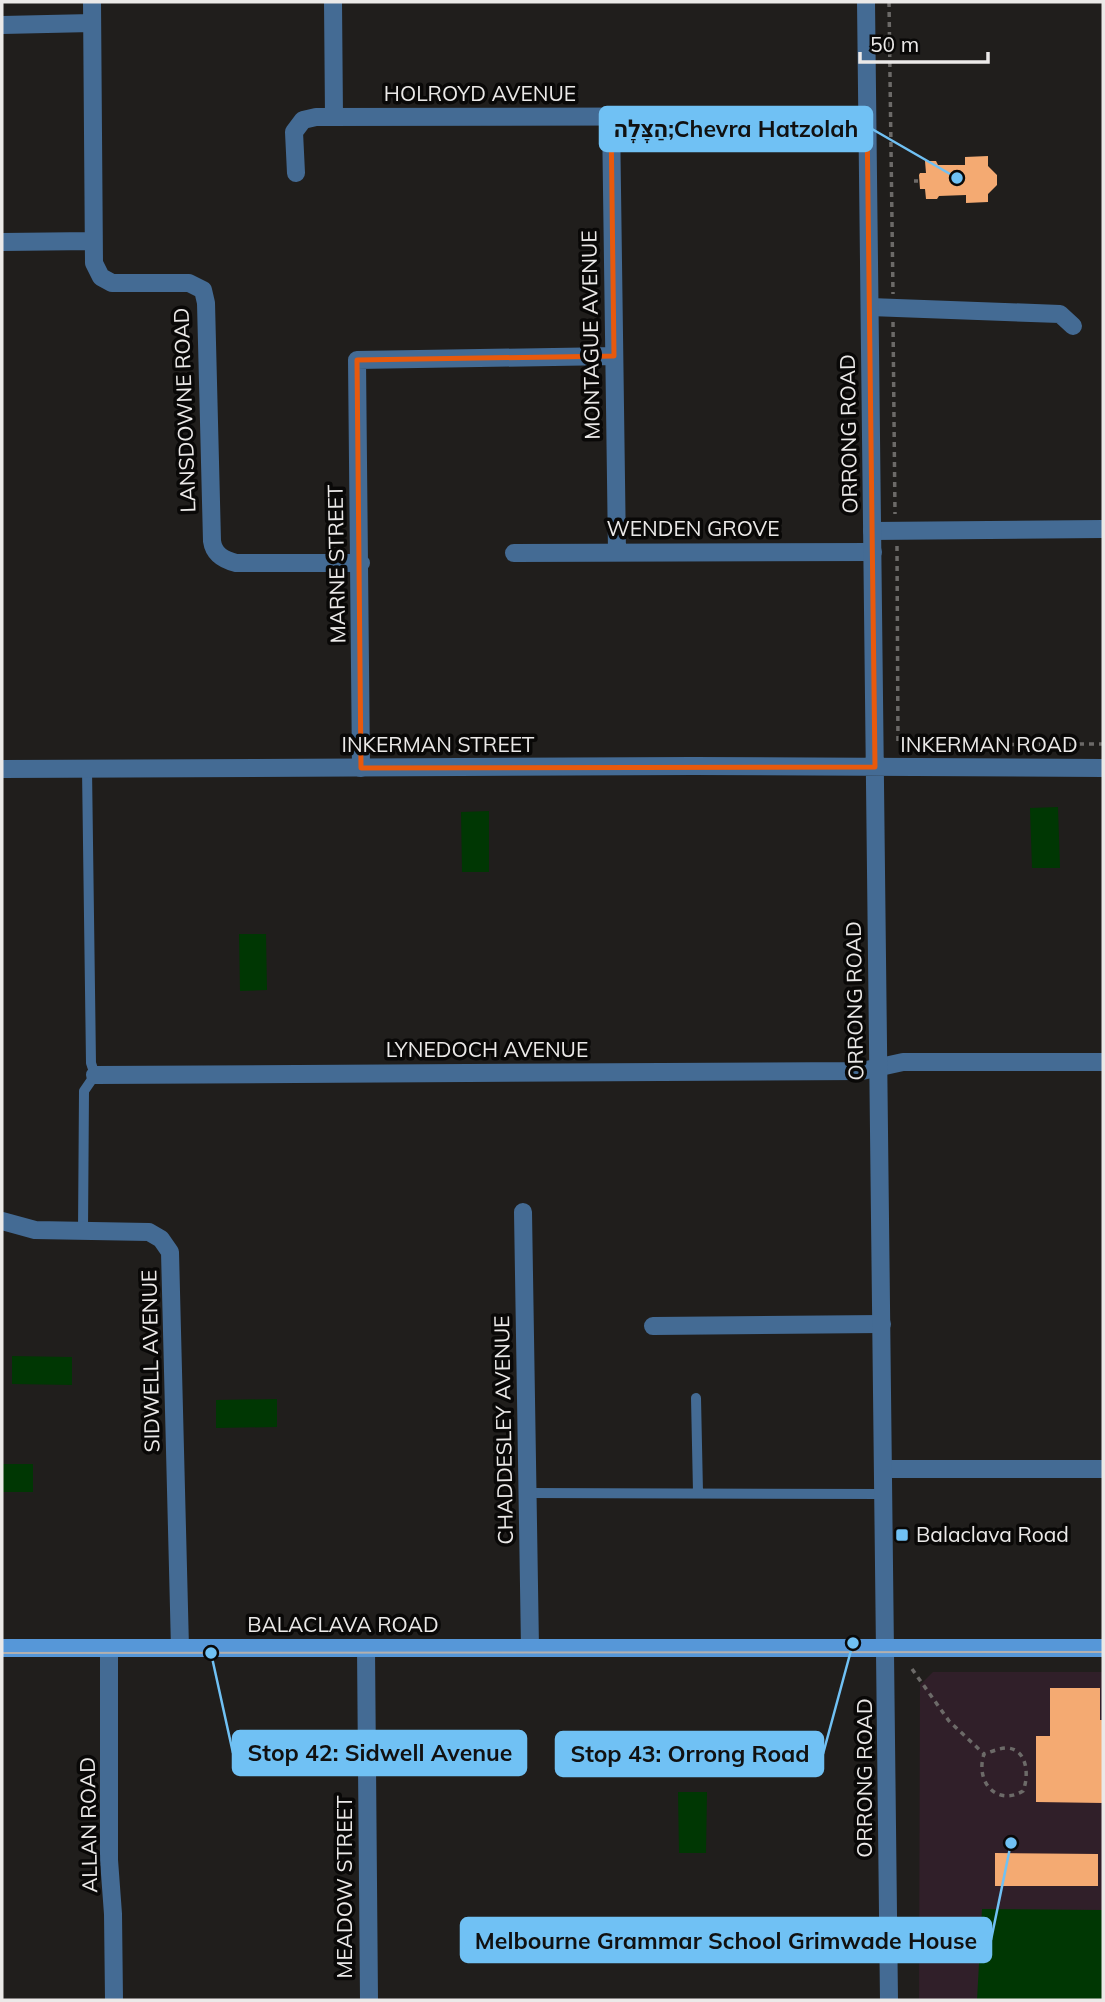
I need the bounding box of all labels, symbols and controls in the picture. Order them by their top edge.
scale bar [860,21,988,65]
text: 50 m [870,31,919,57]
street label: HOLROYD AVENUE [384,80,576,106]
callout: הַצָּלָה;Chevra Hatzolah [600,107,872,151]
text: הַצָּלָה;Chevra Hatzolah [614,114,858,144]
street label: MONTAGUE AVENUE [575,230,605,440]
street label: LANSDOWNE ROAD [167,307,201,513]
street label: ORRONG ROAD [834,354,862,514]
street label: MARNE STREET [322,484,350,644]
street label: WENDEN GROVE [606,515,780,541]
street label: INKERMAN STREET [341,731,535,757]
street label: INKERMAN ROAD [900,731,1078,757]
street label: ORRONG ROAD [840,921,868,1081]
street label: LYNEDOCH AVENUE [386,1036,588,1062]
street label: SIDWELL AVENUE [135,1270,165,1453]
street label: CHADDESLEY AVENUE [488,1315,518,1545]
place label: Balaclava Road [916,1521,1069,1547]
marker: Balaclava Road [894,1527,910,1543]
street label: BALACLAVA ROAD [247,1611,439,1637]
street label: ORRONG ROAD [851,1698,877,1858]
callout: Stop 42: Sidwell Avenue [233,1731,526,1775]
callout: Stop 43: Orrong Road [556,1732,823,1776]
text: Stop 42: Sidwell Avenue [248,1738,512,1767]
text: Stop 43: Orrong Road [570,1739,810,1768]
street label: ALLAN ROAD [74,1757,102,1893]
street label: MEADOW STREET [331,1795,357,1978]
callout: Melbourne Grammar School Grimwade House [461,1918,991,1962]
text: Melbourne Grammar School Grimwade House [475,1926,977,1955]

